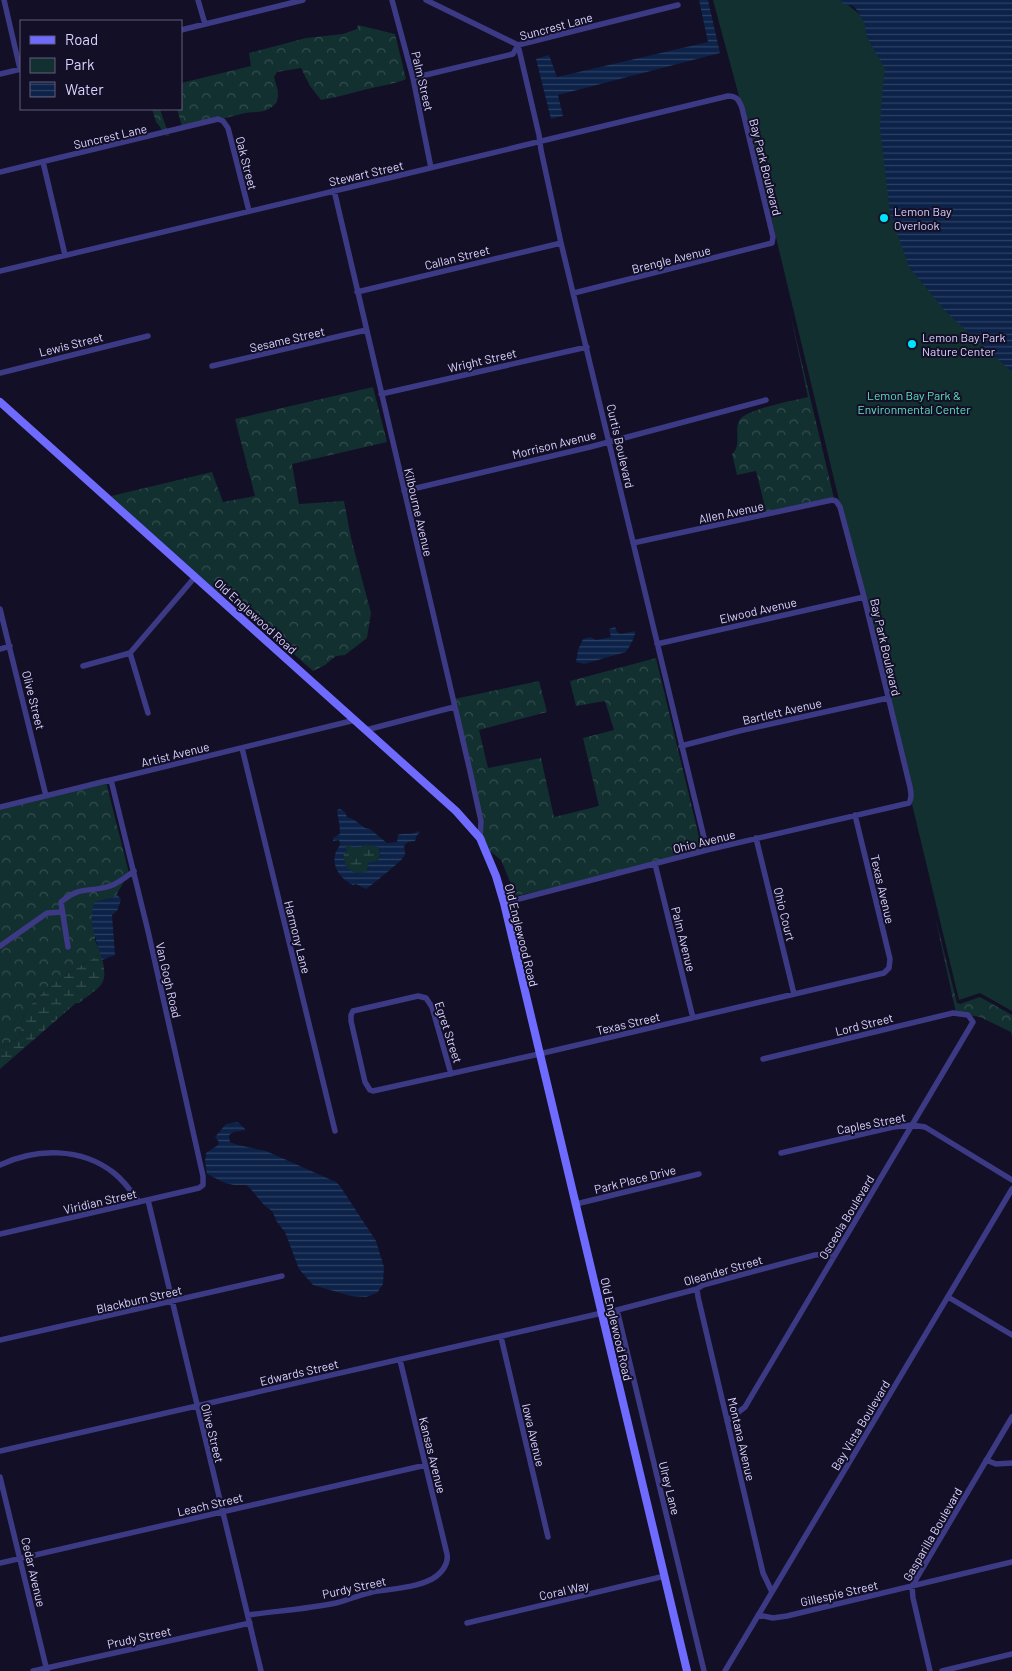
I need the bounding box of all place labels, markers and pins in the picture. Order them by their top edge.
place label: Lemon Bay Overlook [894,204,952,232]
marker: Lemon Bay Overlook [878,212,890,224]
place label: Lemon Bay Park Nature Center [922,330,1006,358]
marker: Lemon Bay Park Nature Center [906,338,918,350]

